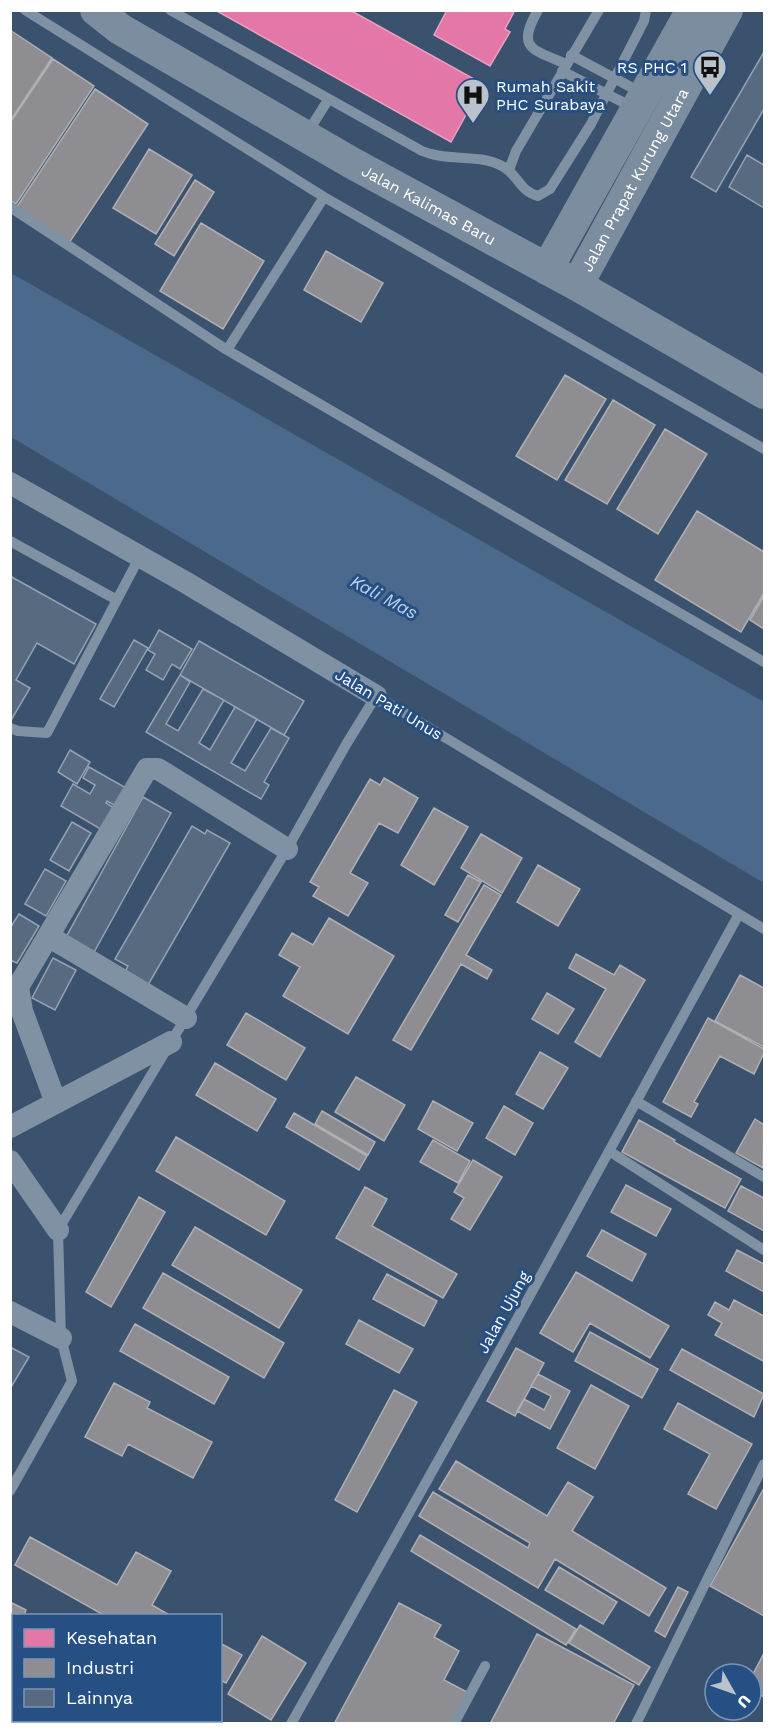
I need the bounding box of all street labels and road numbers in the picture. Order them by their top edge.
street label: Jalan Prapat Kurung Utara [577,85,693,275]
street label: Jalan Kalimas Baru [358,161,499,249]
street label: Jalan Pati Unus [332,665,446,744]
street label: Jalan Ujung [473,1267,534,1357]

